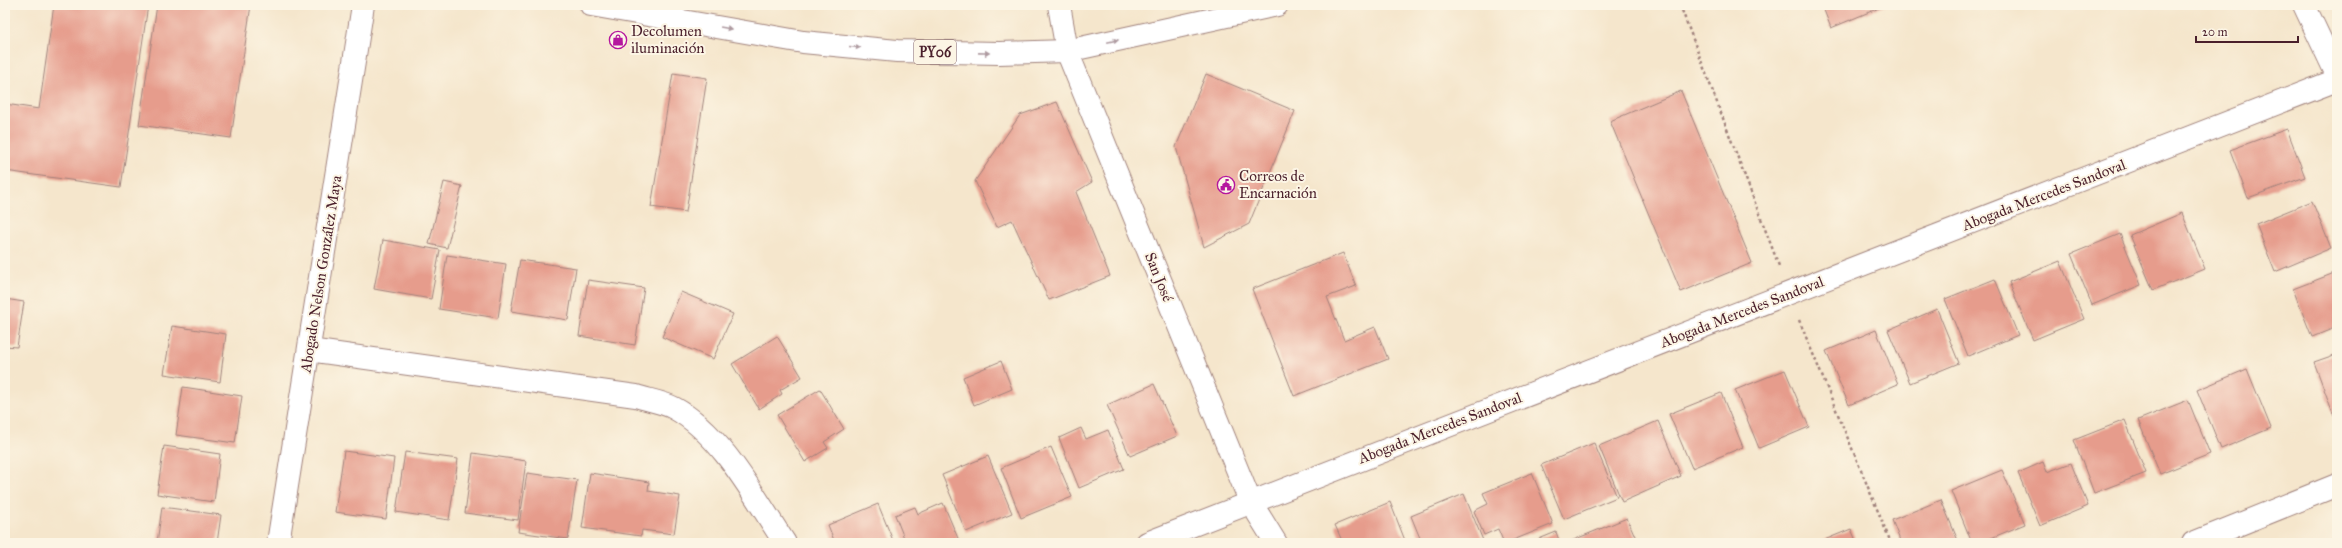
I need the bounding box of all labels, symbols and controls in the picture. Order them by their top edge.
scale bar [2196,18,2298,44]
place label: Decolumen iluminación [631,22,704,57]
text: 20 m [2202,25,2228,39]
one-way arrow [720,26,732,32]
shop icon: Decolumen iluminación [608,30,628,50]
one-way arrow [1107,37,1120,43]
road number: PY06 [914,40,956,64]
one-way arrow [849,43,861,50]
one-way arrow [978,50,991,56]
street label: Abogada Mercedes Sandoval [1959,155,2129,235]
place label: Correos de Encarnación [1239,167,1317,202]
street label: Abogado Nelson González Maya [296,173,346,375]
public building icon: Correos de Encarnación [1216,175,1236,195]
street label: San José [1140,250,1177,305]
street label: Abogada Mercedes Sandoval [1657,272,1827,352]
street label: Abogada Mercedes Sandoval [1355,388,1525,468]

